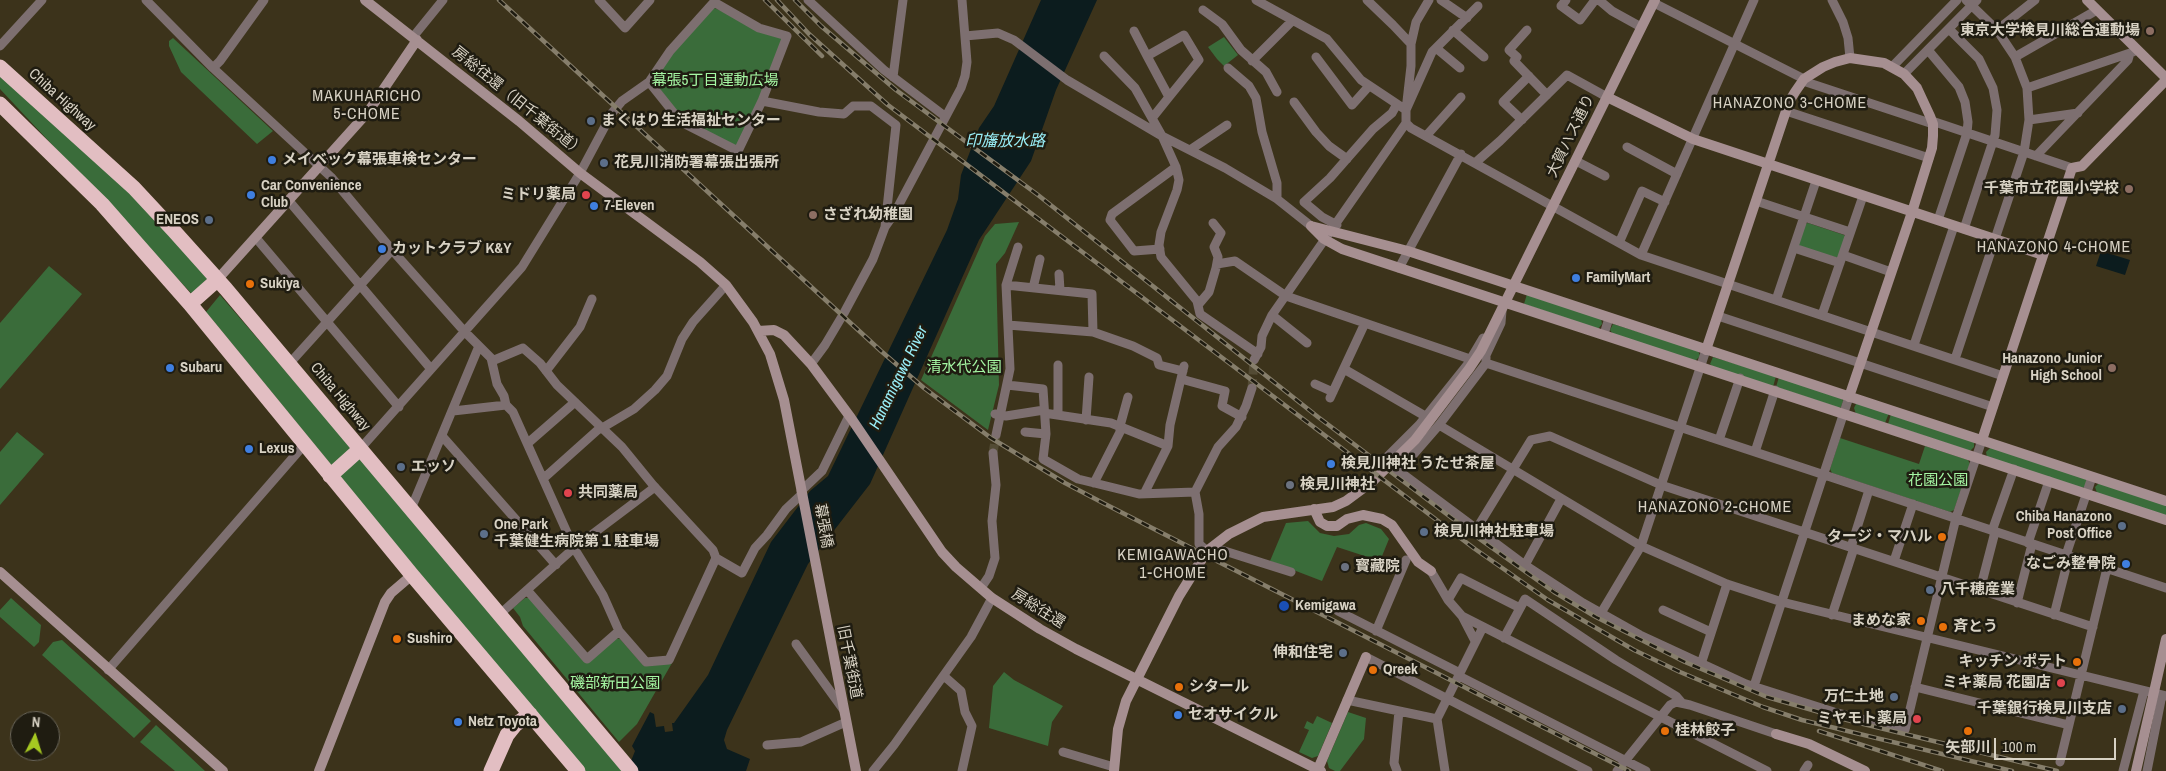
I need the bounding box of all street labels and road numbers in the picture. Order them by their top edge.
street label: 房総往還（旧千葉街道） [448,43,588,161]
street label: Chiba Highway [25,65,99,135]
street label: 大賀ハス通り [1543,92,1599,180]
street label: Chiba Highway [306,359,374,435]
street label: 幕張橋 [810,502,836,550]
street label: 房総往還 [1008,585,1068,633]
street label: 旧千葉街道 [833,623,865,701]

